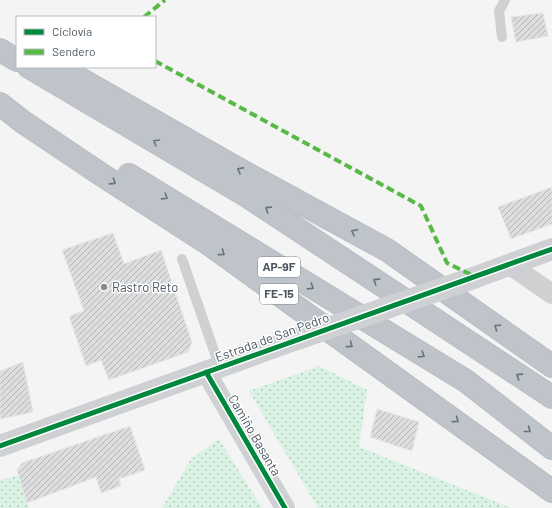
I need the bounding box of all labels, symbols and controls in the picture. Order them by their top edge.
legend [16,16,156,68]
text: Ciclovía [52,24,92,38]
text: Sendero [52,44,96,58]
one-way arrow [153,139,160,147]
one-way arrow [237,167,244,175]
one-way arrow [108,177,115,184]
one-way arrow [161,192,168,199]
one-way arrow [265,207,272,214]
one-way arrow [351,229,358,237]
one-way arrow [217,248,224,255]
road number: AP-9F [258,257,300,277]
one-way arrow [373,278,380,286]
place label: Rastro Reto [112,279,178,295]
marker: Rastro Reto [99,282,109,292]
one-way arrow [307,282,314,289]
road number: FE-15 [260,284,298,304]
street label: Estrada de San Pedro [213,309,331,365]
one-way arrow [494,324,501,332]
one-way arrow [346,340,353,348]
one-way arrow [418,350,425,357]
one-way arrow [517,374,524,381]
street label: Camiño Basanta [225,392,285,478]
one-way arrow [452,415,459,423]
one-way arrow [523,425,530,432]

